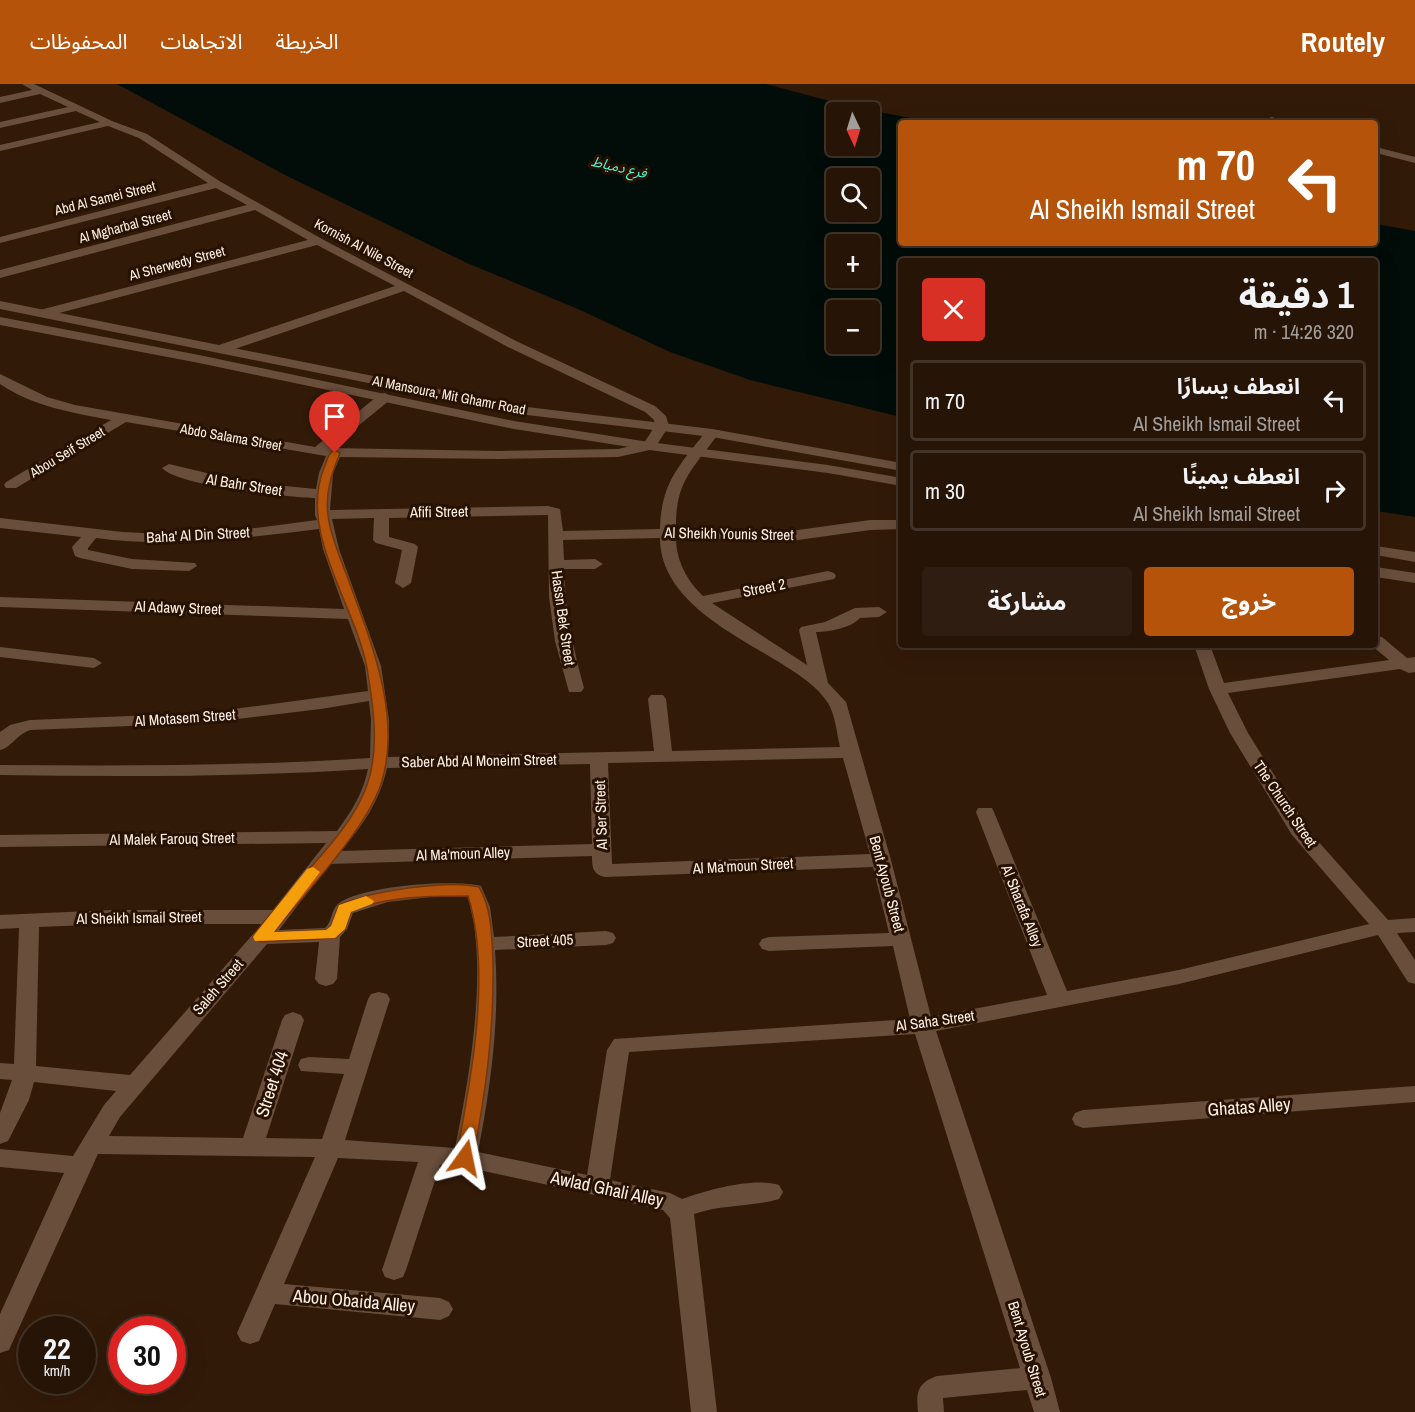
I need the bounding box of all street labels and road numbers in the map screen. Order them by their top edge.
street label: Abd Al Samei Street [52,177,157,219]
street label: Al Mgharbal Street [76,205,173,247]
street label: Kornish Al Nile Street [311,214,417,282]
street label: Al Sherwedy Street [126,242,227,285]
street label: Al Mansoura, Mit Ghamr Road [370,371,527,419]
street label: Abdo Salama Street [178,419,283,455]
street label: Abou Seif Street [25,423,108,482]
street label: Al Bahr Street [204,468,284,501]
street label: Afifi Street [409,500,469,523]
street label: Baha' Al Din Street [146,521,251,548]
street label: Al Sheikh Younis Street [663,522,794,545]
street label: Hassn Bek Street [546,569,581,667]
street label: Street 2 [741,573,787,602]
street label: Al Adawy Street [133,595,222,620]
street label: Al Motasem Street [133,703,237,732]
street label: Saber Abd Al Moneim Street [401,749,557,772]
street label: The Church Street [1249,756,1323,852]
street label: Al Ser Street [589,779,612,851]
street label: Al Malek Farouq Street [108,827,235,850]
street label: Bent Ayoub Street [865,833,911,935]
street label: Al Ma'moun Alley [415,841,511,866]
street label: Al Ma'moun Street [691,852,794,879]
street label: Al Sharafa Alley [996,861,1049,951]
street label: Al Sheikh Ismail Street [75,906,202,929]
street label: Street 405 [516,929,574,952]
street label: Saleh Street [187,954,248,1019]
street label: Al Saha Street [893,1005,976,1037]
street label: Street 404 [249,1048,294,1120]
street label: Ghatas Alley [1207,1091,1292,1122]
street label: Awlad Ghali Alley [547,1164,666,1213]
street label: Abou Obaida Alley [291,1283,417,1318]
street label: Bent Ayoub Street [1003,1298,1052,1400]

